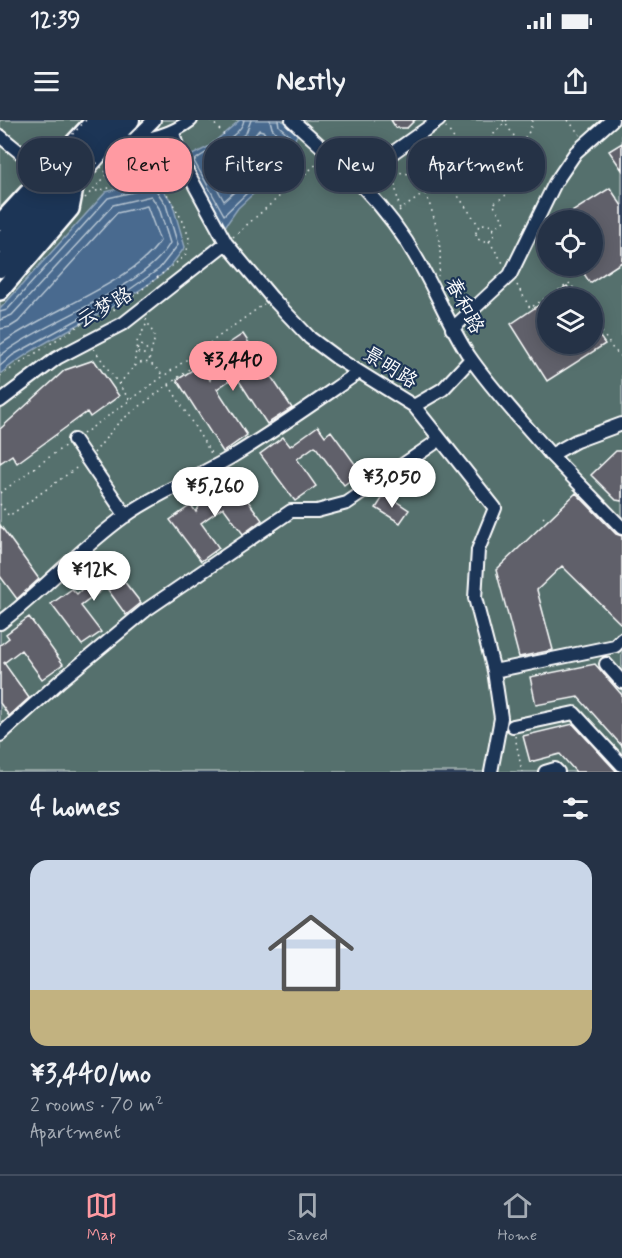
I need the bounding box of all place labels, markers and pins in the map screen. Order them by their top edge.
pin: ¥3,440 [184,341,282,392]
pin: ¥3,050 [343,458,441,509]
pin: ¥5,260 [166,467,264,518]
pin: ¥12K [58,551,130,602]

